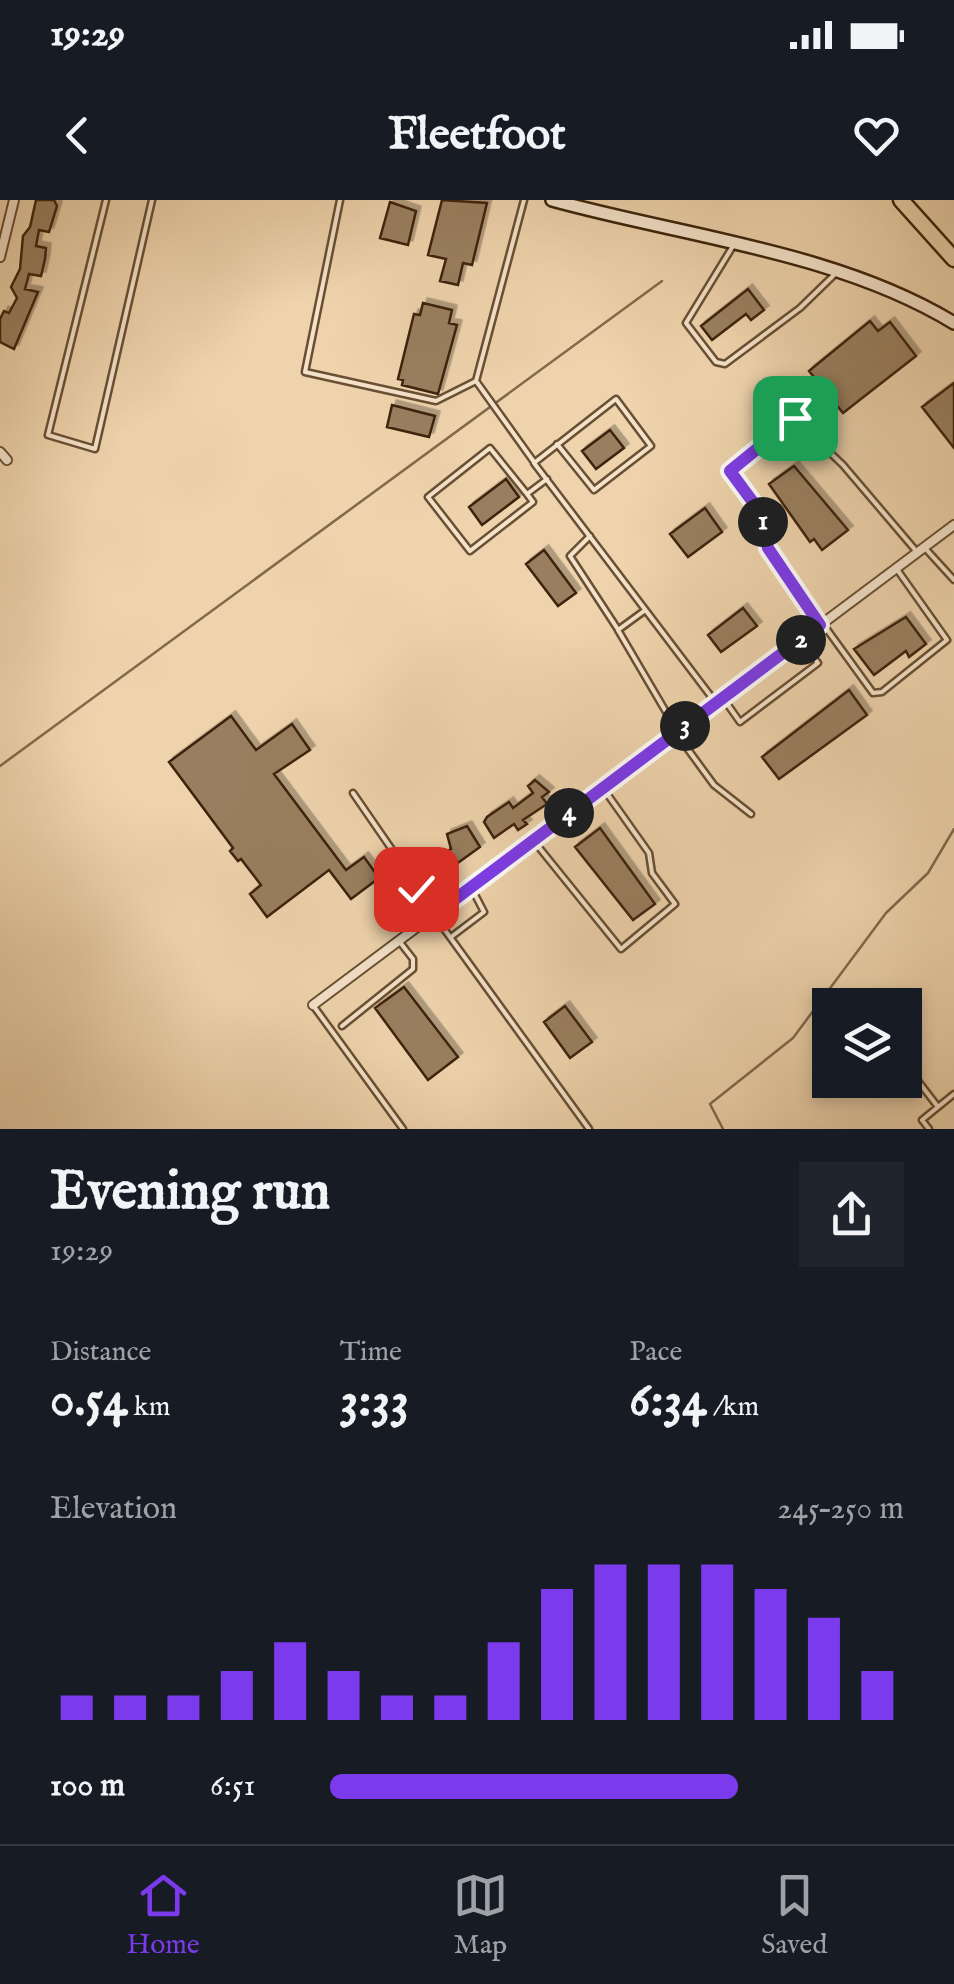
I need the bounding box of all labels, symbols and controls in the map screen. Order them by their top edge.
text: 19:29 [50,11,125,59]
text: Fleetfoot [388,107,566,164]
icon: back [50,108,105,163]
icon: heart [849,108,904,163]
pin [753,376,838,461]
icon: arrive [768,391,823,446]
pin: 1 [738,497,788,547]
text: 1 [758,504,768,539]
pin: 2 [776,615,826,665]
text: 2 [794,622,808,657]
pin: 3 [660,701,710,751]
text: 3 [680,708,690,743]
pin: 4 [544,788,594,838]
text: 4 [562,795,576,830]
pin [374,847,459,932]
icon: check [389,862,444,917]
map controls [812,988,922,1098]
button: layers [812,988,922,1098]
text: Evening run [50,1158,330,1228]
button: share [799,1162,904,1267]
text: 19:29 [50,1231,113,1272]
text: Distance [50,1335,151,1370]
text: Time [340,1335,402,1370]
text: Pace [629,1335,682,1370]
text: 0.54 [50,1370,128,1433]
text: 3:33 [340,1370,409,1433]
text: 6:34 [629,1370,707,1433]
text: km [128,1390,170,1425]
text: /km [707,1390,759,1425]
text: Elevation [50,1489,177,1530]
text: 245–250 m [777,1489,904,1530]
text: 100 m [50,1766,125,1807]
text: 6:51 [210,1766,255,1807]
tab: Home [127,1868,200,1963]
tab: Map [453,1868,508,1963]
tab: Saved [761,1868,827,1963]

